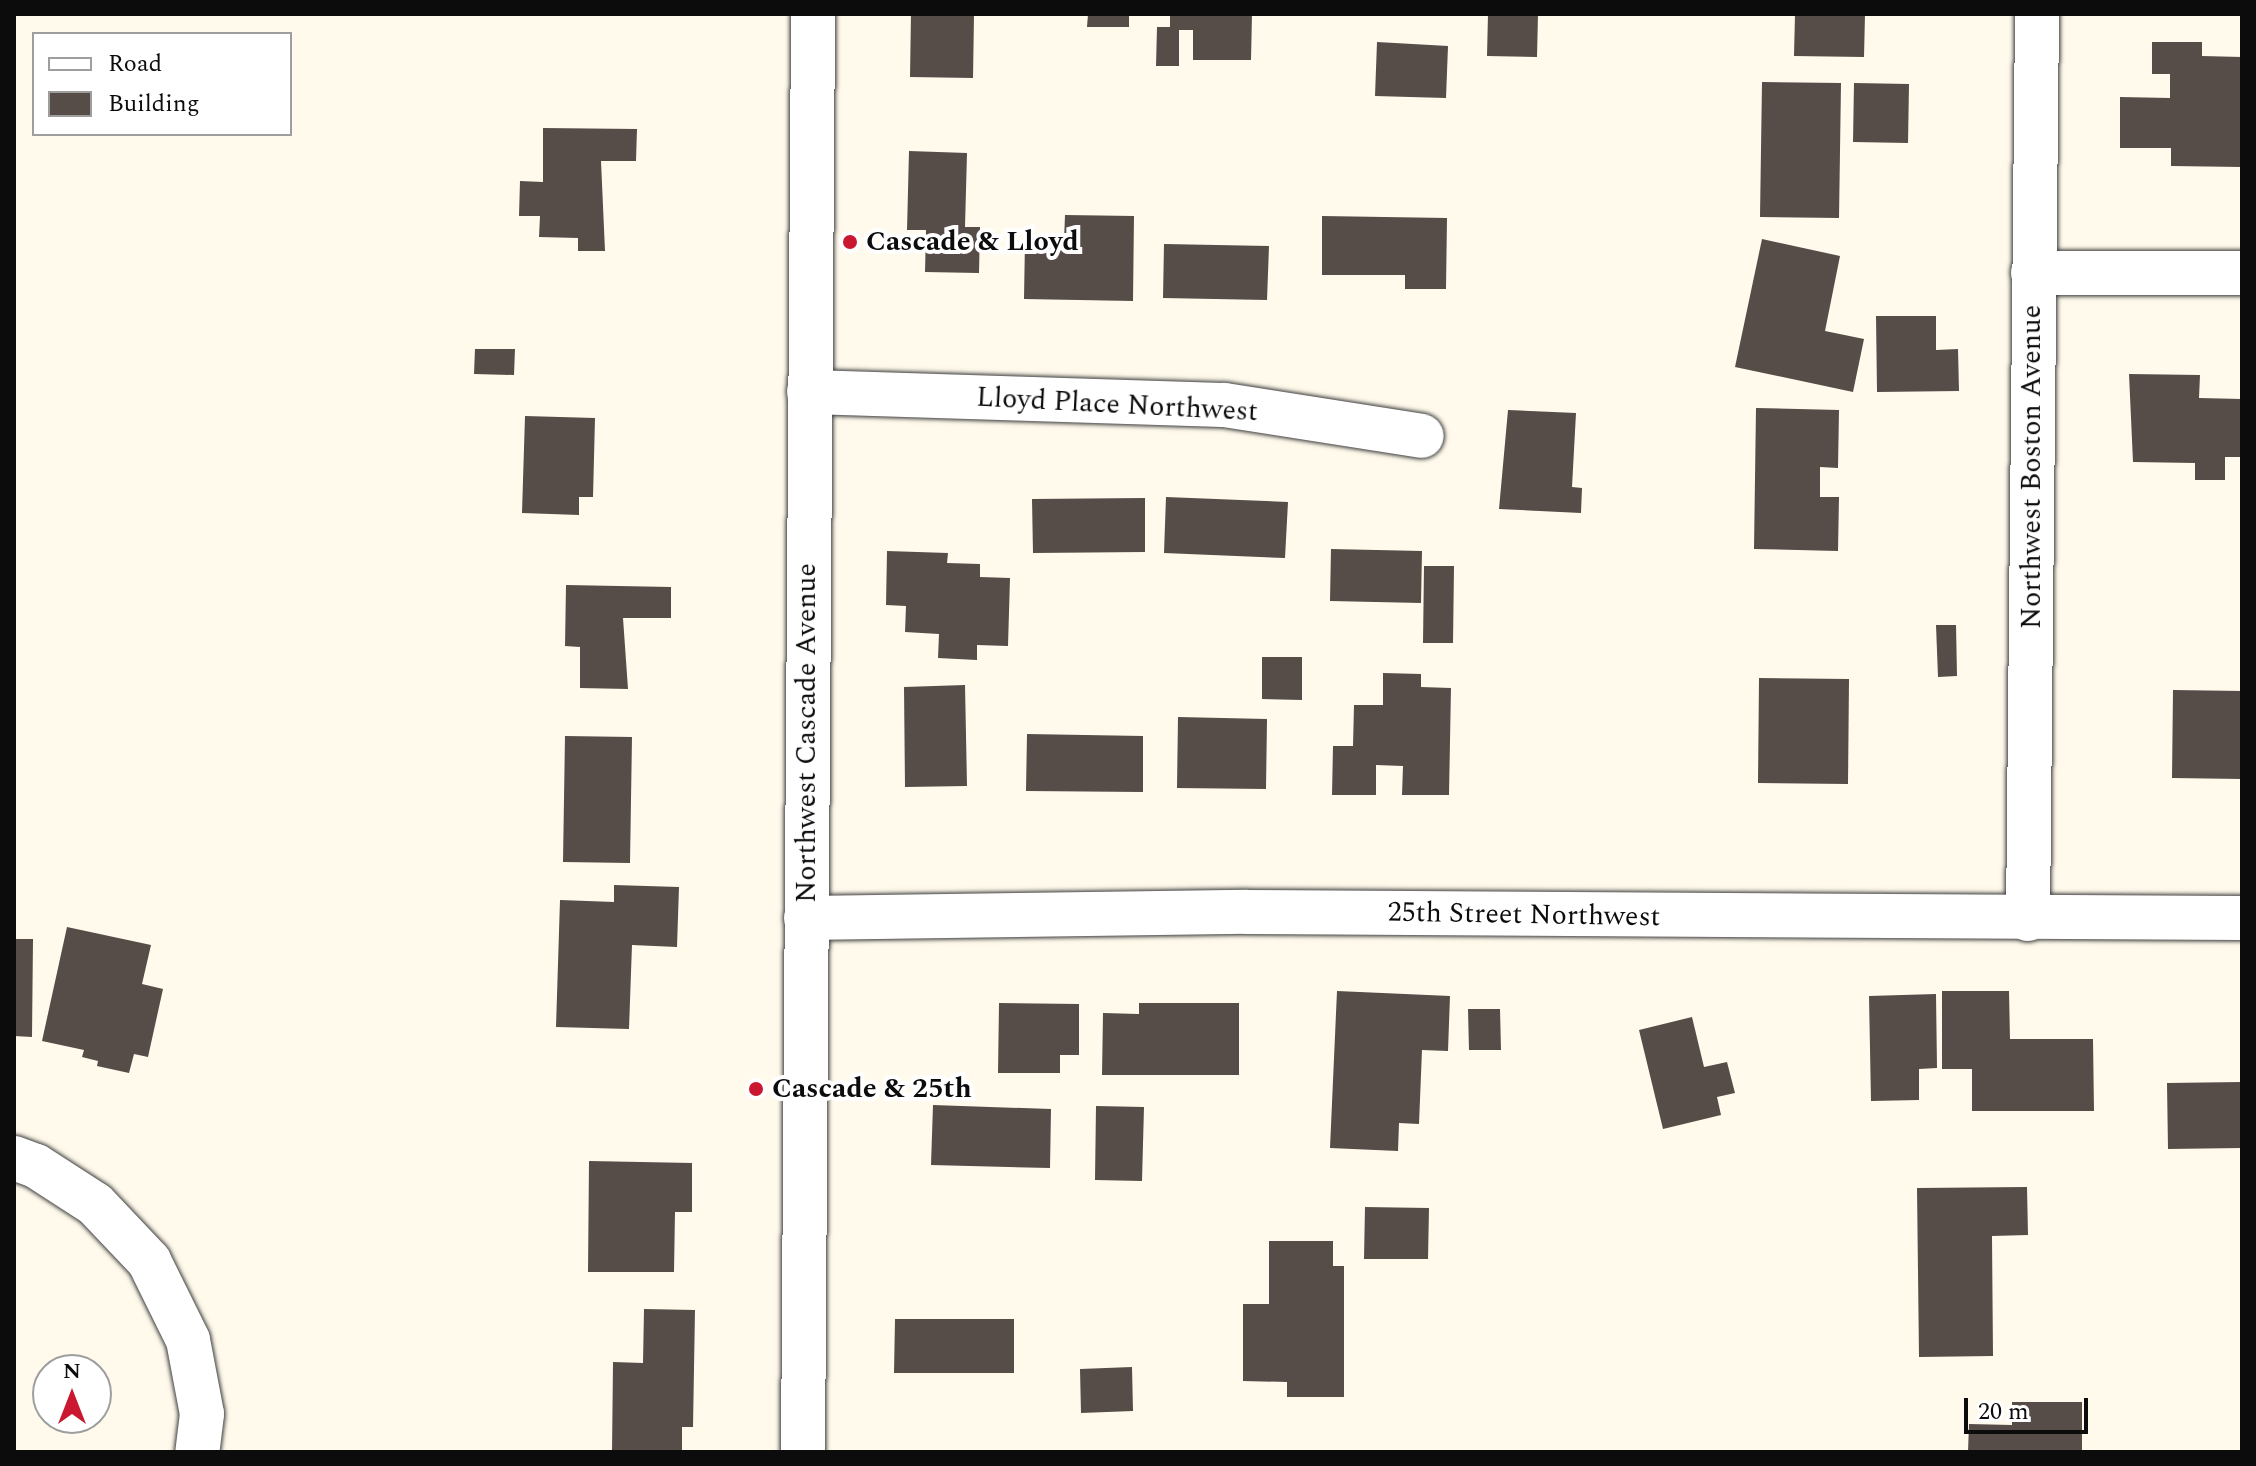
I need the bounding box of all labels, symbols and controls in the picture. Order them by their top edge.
legend [32,32,292,136]
text: Road [108,46,162,82]
text: Building [108,86,200,122]
place label: Cascade & Lloyd [866,225,1079,259]
marker: Cascade & Lloyd [841,233,859,251]
street label: Northwest Boston Avenue [2015,305,2049,629]
street label: Lloyd Place Northwest [975,381,1259,429]
street label: Northwest Cascade Avenue [790,563,824,903]
street label: 25th Street Northwest [1387,896,1661,934]
place label: Cascade & 25th [772,1072,972,1106]
marker: Cascade & 25th [747,1080,765,1098]
north arrow [32,1354,112,1434]
text: N [63,1355,81,1388]
scale bar [1968,1382,2092,1432]
text: 20 m [1978,1394,2029,1430]

